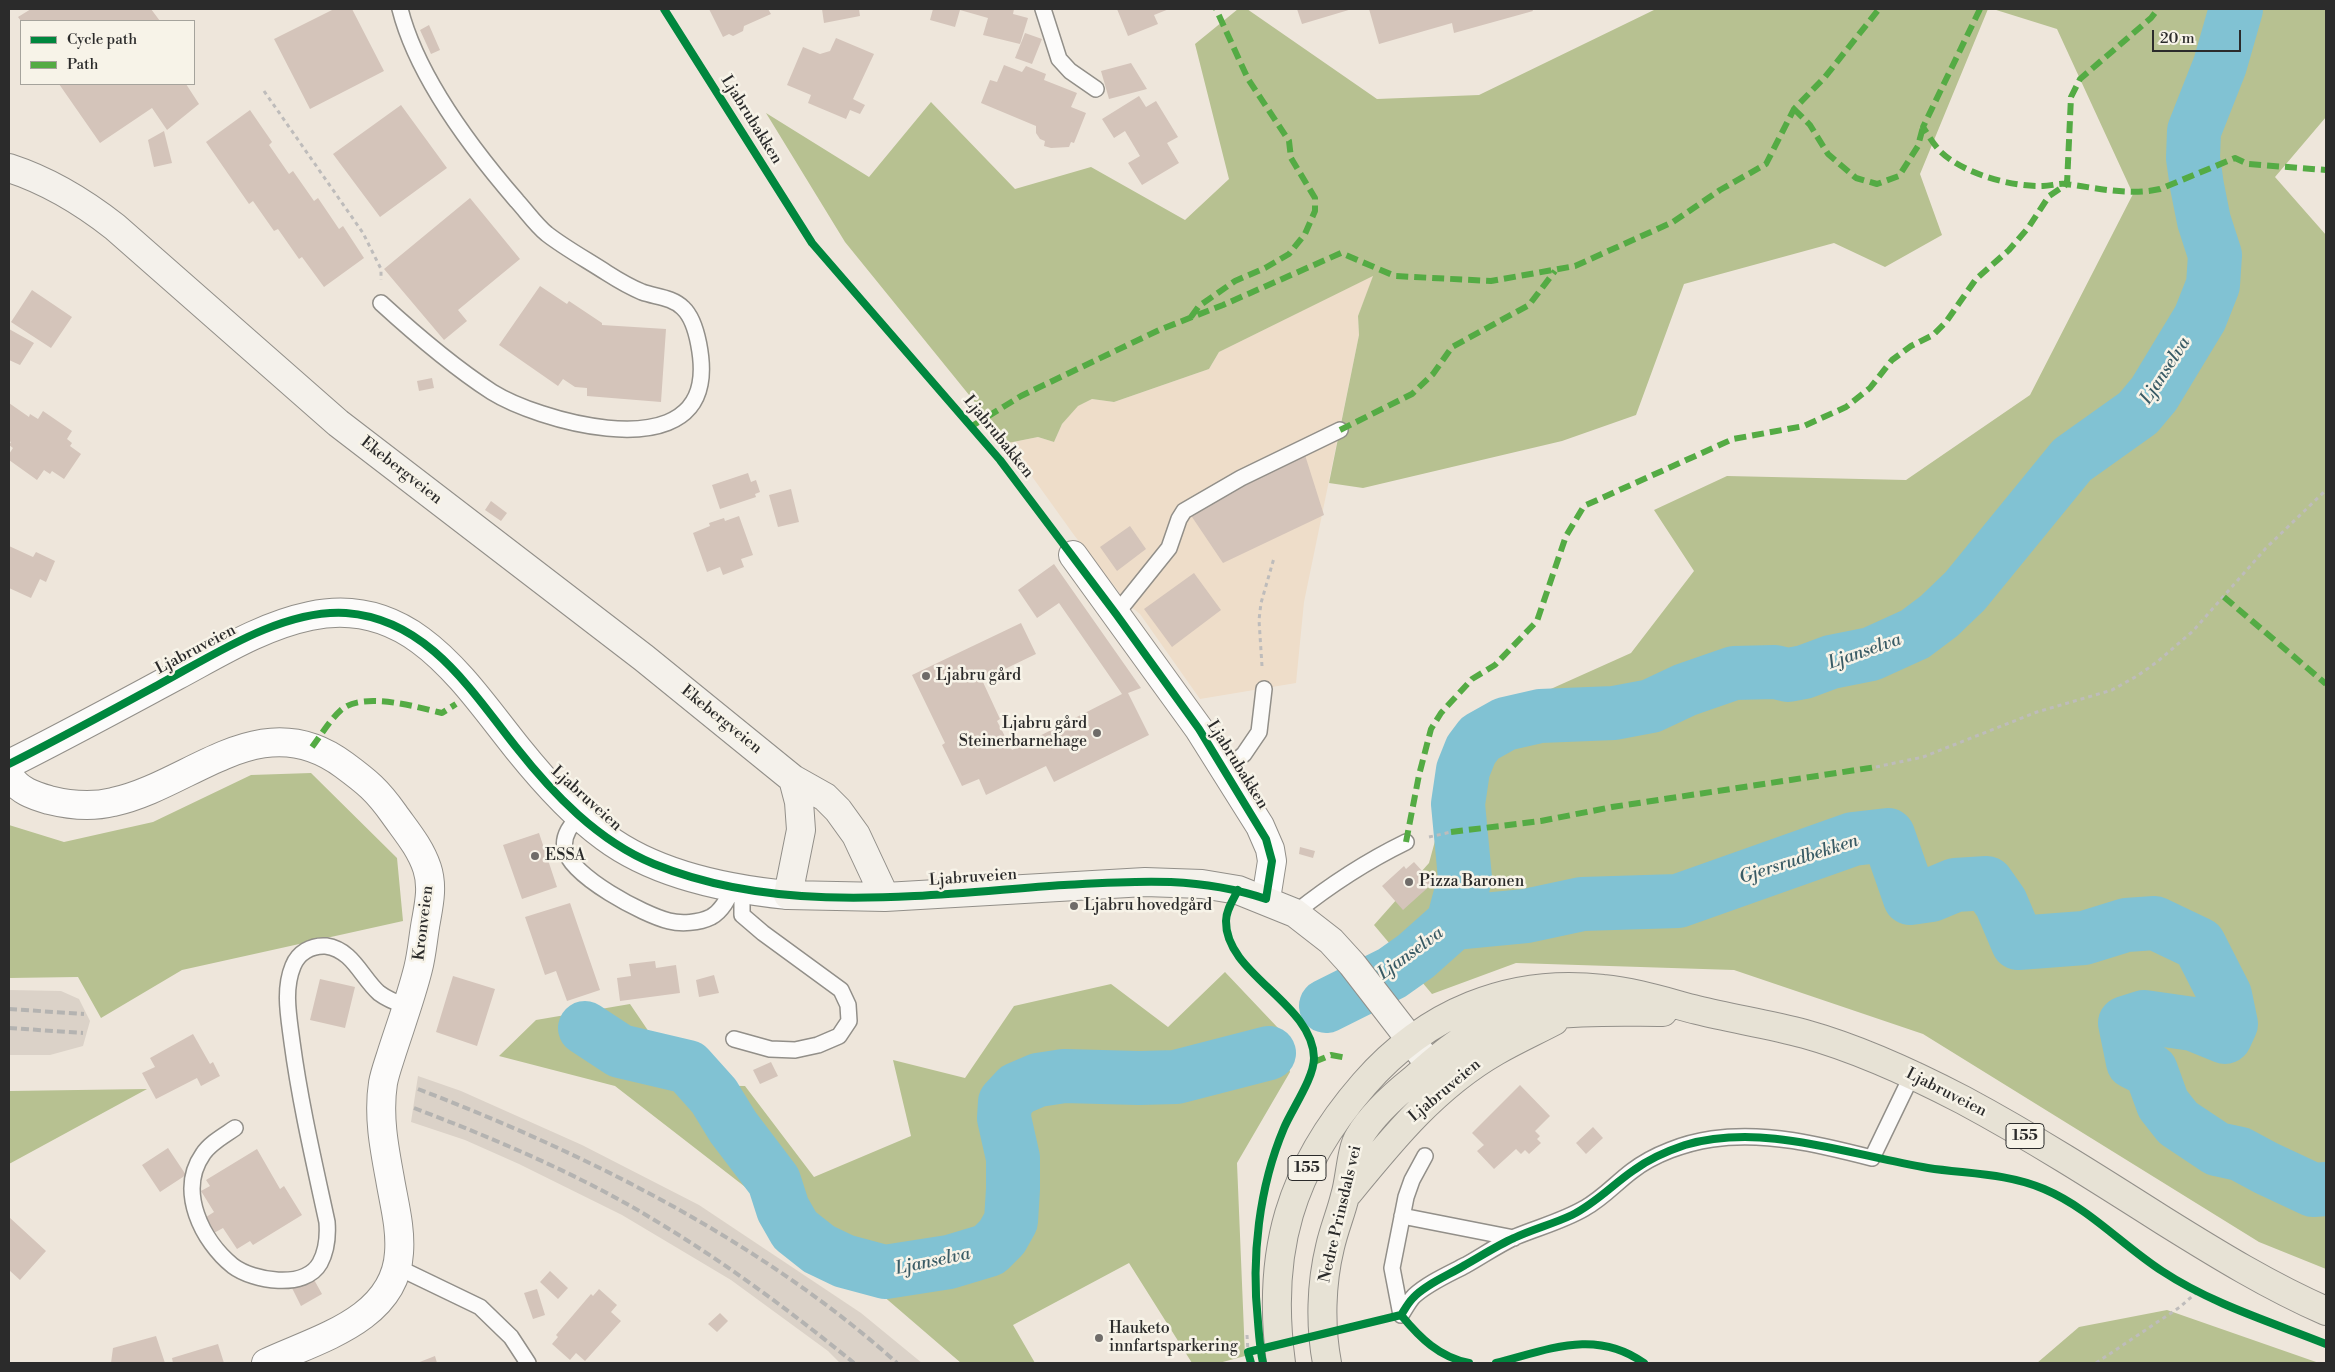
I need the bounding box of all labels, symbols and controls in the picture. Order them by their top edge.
legend [20,20,195,85]
scale bar [2155,20,2244,52]
text: 20 m [2160,29,2195,48]
text: Cycle path [67,30,137,49]
text: Path [67,55,99,74]
street label: Ljabrubakken [716,72,786,168]
water label: Ljanselva [2136,333,2196,409]
street label: Ljabrubakken [959,392,1037,482]
street label: Ekebergveien [356,433,446,509]
street label: Ljabruveien [153,621,239,679]
water label: Ljanselva [1826,629,1904,675]
place label: Ljabru gård [936,666,1021,686]
marker: Ljabru gård [920,670,932,682]
street label: Ekebergveien [677,682,765,758]
place label: Ljabru gård Steinerbarnehage [959,714,1087,752]
street label: Ljabrubakken [1202,717,1272,813]
marker: Ljabru gård Steinerbarnehage [1091,727,1103,739]
street label: Ljabruveien [547,762,625,836]
water label: Gjersrudbekken [1737,831,1861,889]
place label: ESSA [545,846,585,866]
marker: ESSA [529,850,541,862]
street label: Ljabruveien [928,865,1018,891]
place label: Pizza Baronen [1419,872,1524,892]
marker: Pizza Baronen [1403,876,1415,888]
street label: Kronveien [410,884,438,962]
place label: Ljabru hovedgård [1084,896,1212,916]
marker: Ljabru hovedgård [1068,900,1080,912]
water label: Ljanselva [1374,923,1448,985]
street label: Ljabruveien [1405,1055,1485,1127]
street label: Ljabruveien [1902,1064,1990,1122]
road number: 155 [2006,1124,2044,1148]
street label: Nedre Prinsdals vei [1316,1143,1366,1285]
road number: 155 [1288,1156,1326,1180]
water label: Ljanselva [894,1244,972,1280]
place label: Hauketo innfartsparkering [1109,1319,1238,1357]
marker: Hauketo innfartsparkering [1093,1332,1105,1344]

